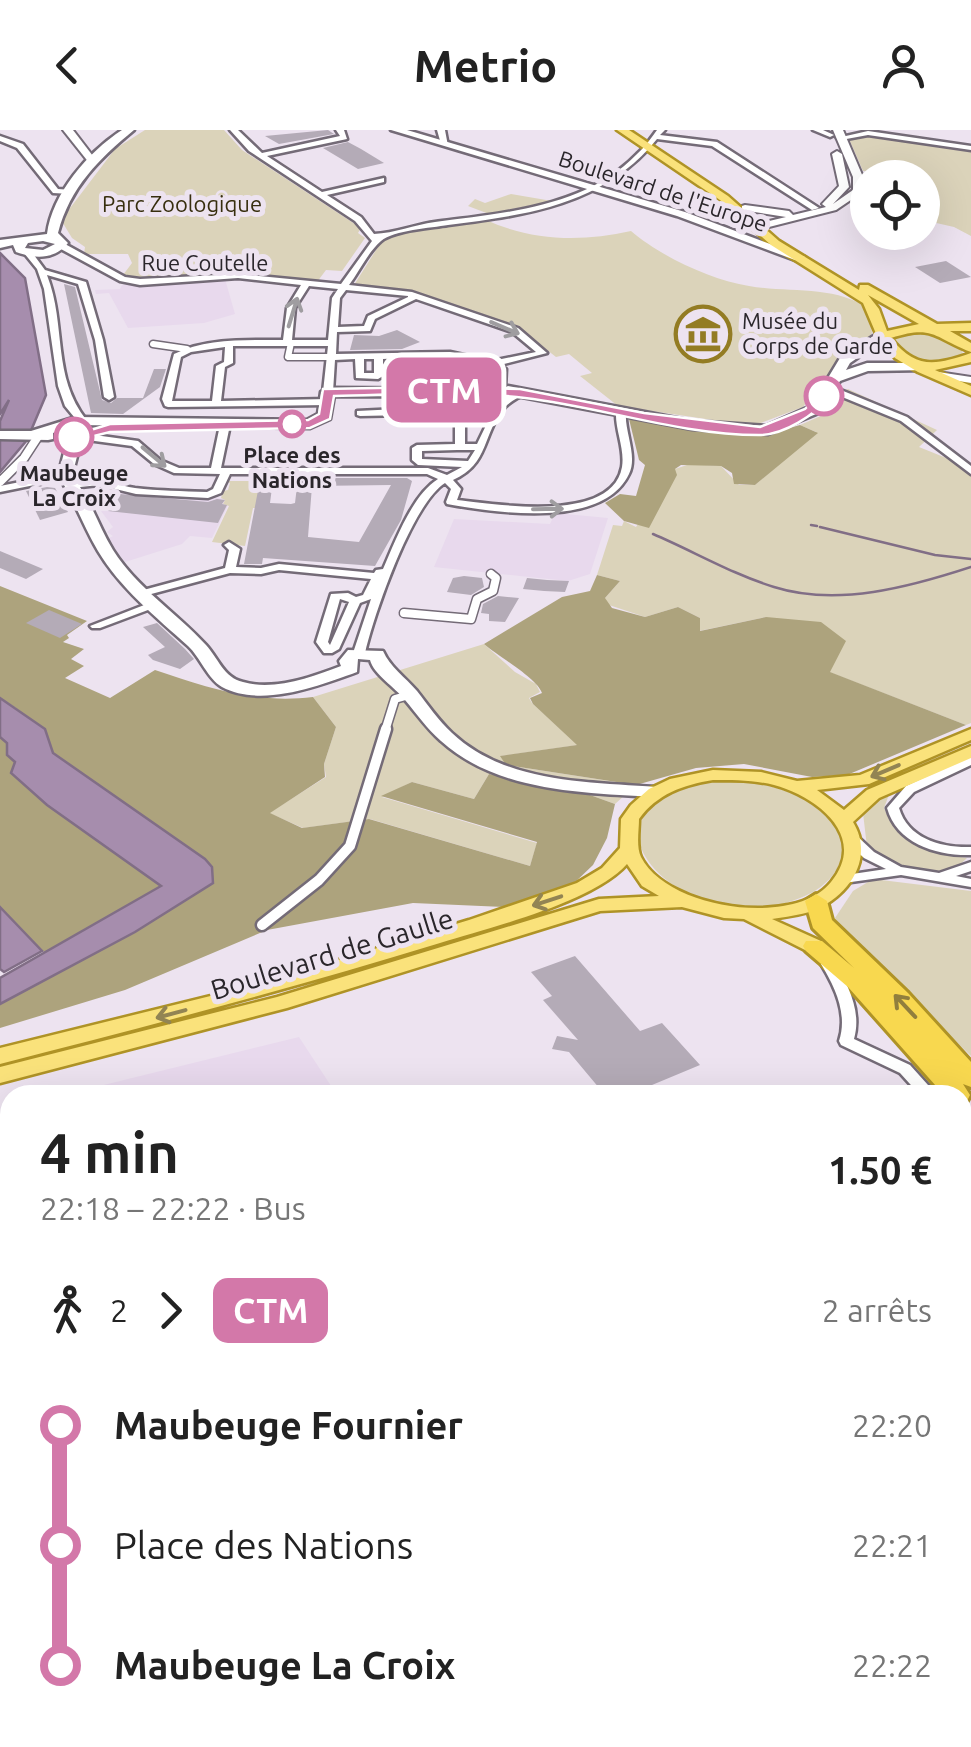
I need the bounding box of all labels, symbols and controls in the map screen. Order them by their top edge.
icon: back [40,38,95,93]
icon: person [876,38,931,93]
text: Metrio [414,40,557,91]
street label: Boulevard de l'Europe [556,145,771,236]
map controls [850,160,940,250]
button: locate [850,160,940,250]
park label: Parc Zoologique [102,191,262,216]
street label: Rue Coutelle [142,250,268,275]
one-way arrow [285,296,304,328]
museum icon: Musée du Corps de Garde [673,304,733,364]
place label: Musée du Corps de Garde [742,308,893,358]
one-way arrow [489,320,520,338]
line badge: CTM [386,358,502,422]
text: CTM [406,370,482,410]
unlabelled marker [805,377,843,415]
marker: Place des Nations [279,411,305,437]
marker: Maubeuge La Croix [55,418,93,456]
place label: Place des Nations [243,442,341,492]
one-way arrow [141,445,166,468]
place label: Maubeuge La Croix [20,460,128,510]
one-way arrow [530,500,563,518]
one-way arrow [870,763,901,781]
one-way arrow [532,894,563,912]
street label: Boulevard de Gaulle [207,902,457,1005]
one-way arrow [894,994,917,1019]
one-way arrow [156,1005,187,1024]
text: 4 min [40,1122,179,1183]
text: 1.50 € [828,1149,932,1191]
text: 22:18 – 22:22 · Bus [40,1190,306,1226]
icon: walk [40,1283,95,1338]
icon: forward [143,1283,198,1338]
text: CTM [233,1290,308,1330]
text: 2 [110,1292,128,1328]
text: 2 arrêts [822,1292,932,1328]
text: Maubeuge Fournier [114,1404,463,1446]
text: 22:20 [852,1407,932,1443]
text: Place des Nations [114,1524,413,1566]
text: 22:21 [852,1527,932,1563]
text: Maubeuge La Croix [114,1644,455,1686]
text: 22:22 [852,1647,932,1683]

